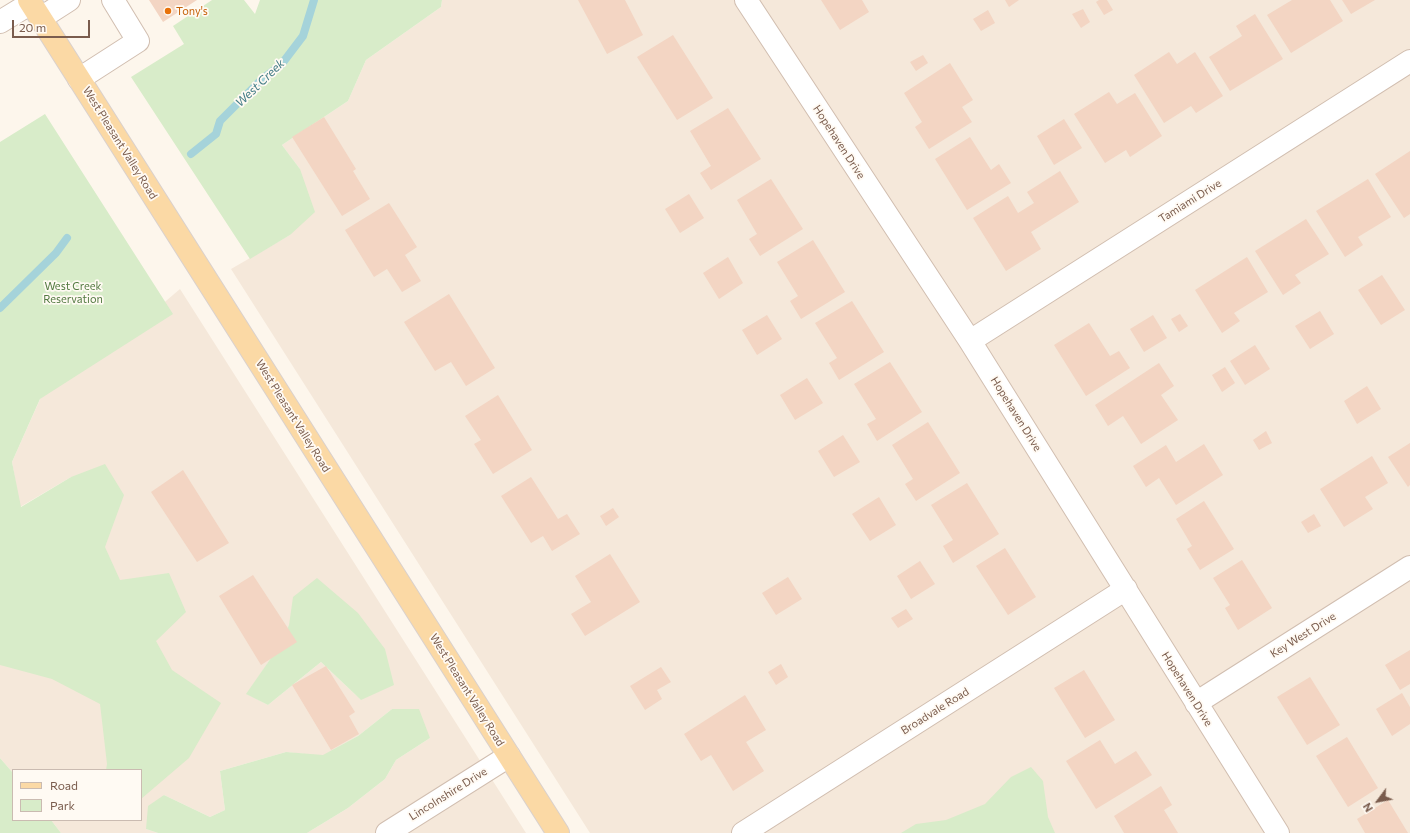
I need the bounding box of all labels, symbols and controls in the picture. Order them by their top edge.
place label: Tony's [176,4,208,18]
marker: Tony's [163,6,173,16]
scale bar [14,12,92,38]
text: 20 m [19,20,46,34]
water label: West Creek [233,56,287,110]
street label: West Pleasant Valley Road [80,84,160,202]
street label: Hopehaven Drive [810,103,868,181]
street label: Tamiami Drive [1156,177,1224,225]
park label: West Creek Reservation [43,279,103,305]
street label: West Pleasant Valley Road [253,357,333,475]
street label: Hopehaven Drive [988,374,1044,454]
street label: Key West Drive [1268,610,1338,660]
street label: West Pleasant Valley Road [427,631,507,749]
street label: Hopehaven Drive [1159,649,1215,729]
street label: Broadvale Road [899,685,971,737]
street label: Lincolnshire Drive [407,765,489,823]
legend [12,769,142,821]
text: Road [50,778,78,792]
north arrow [1358,781,1398,821]
text: Park [50,798,75,812]
text: N [1360,801,1375,815]

